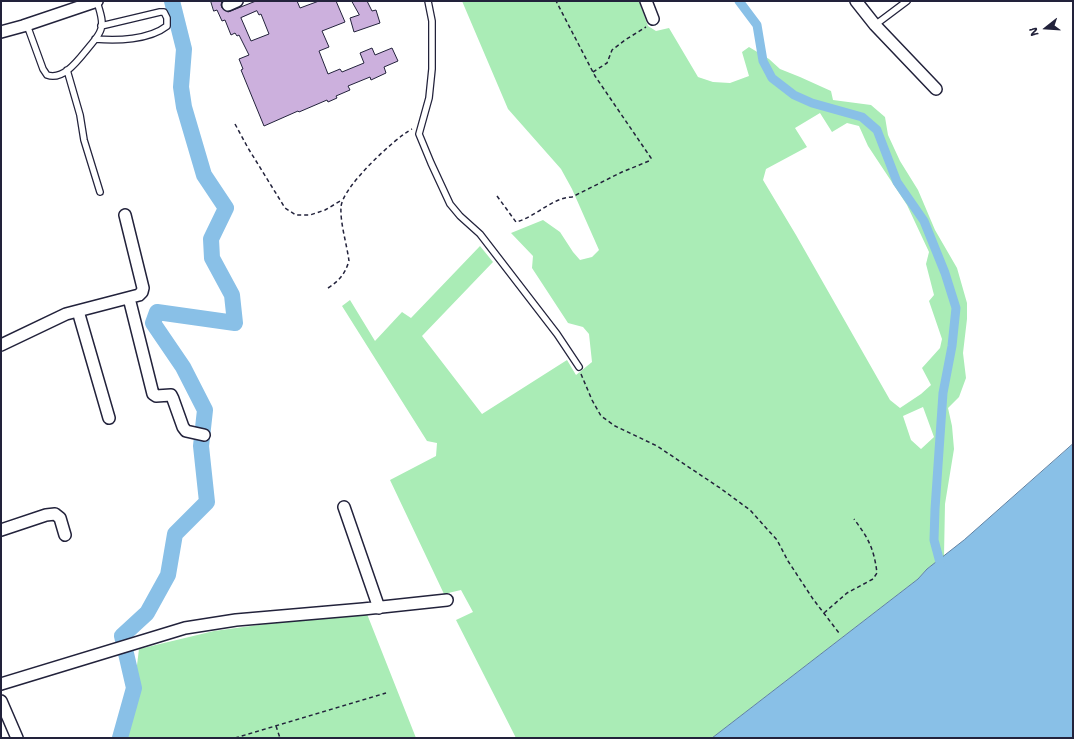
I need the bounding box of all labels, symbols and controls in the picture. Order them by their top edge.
north arrow [1026,8,1066,48]
text: N [1026,25,1042,38]

